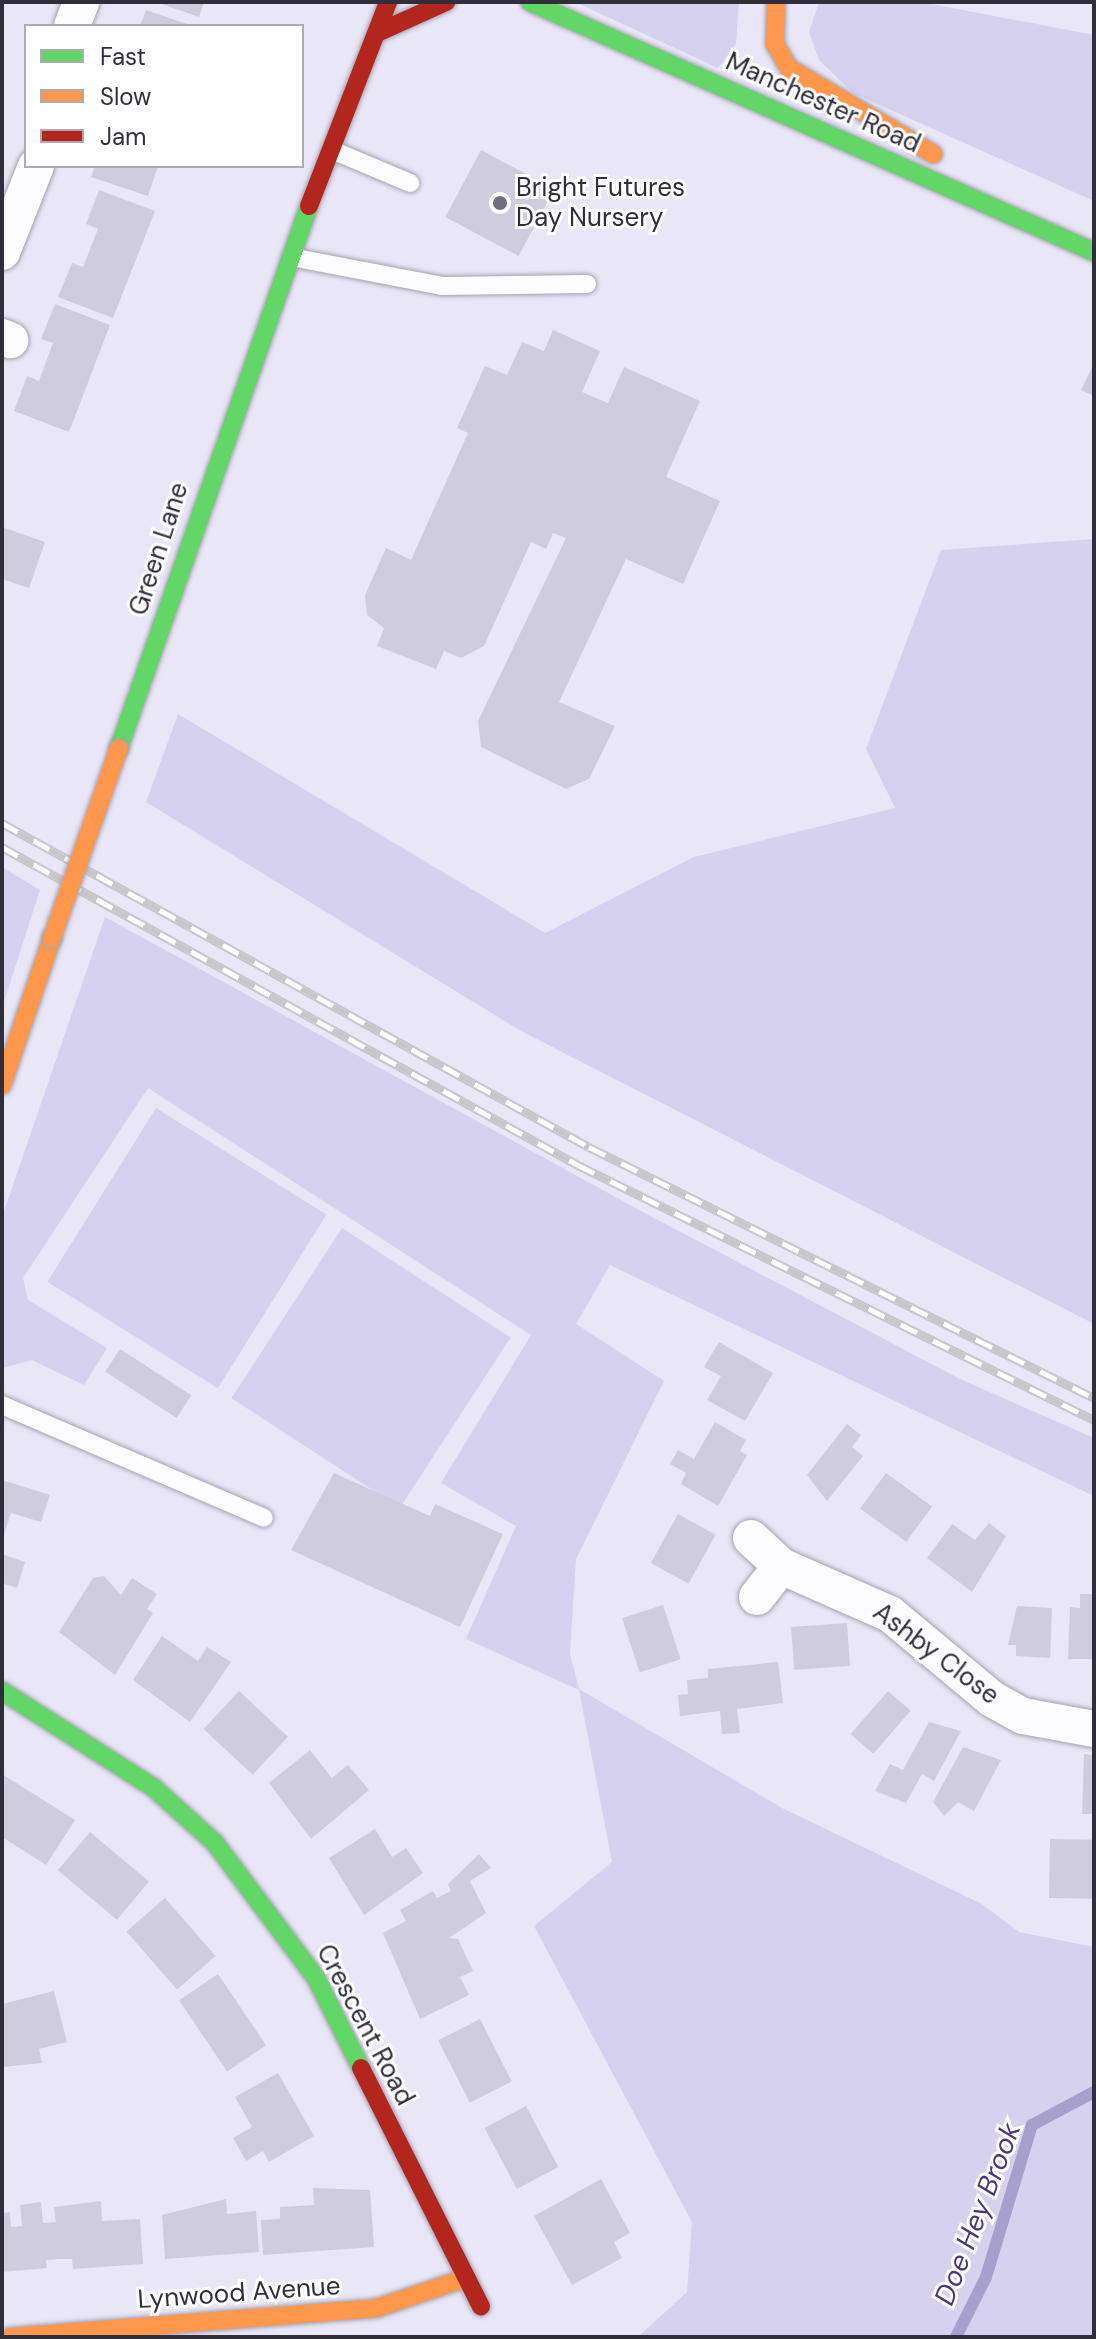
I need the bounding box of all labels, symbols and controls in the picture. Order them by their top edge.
legend [24,24,304,168]
text: Fast [100,41,146,72]
street label: Manchester Road [721,46,925,160]
text: Slow [100,81,151,112]
text: Jam [100,121,146,152]
place label: Bright Futures Day Nursery [516,172,685,234]
marker: Bright Futures Day Nursery [491,194,509,212]
street label: Green Lane [123,479,195,619]
street label: Ashby Close [867,1597,1005,1711]
street label: Crescent Road [309,1939,421,2111]
water label: Doe Hey Brook [928,2118,1028,2310]
street label: Lynwood Avenue [137,2270,341,2316]

